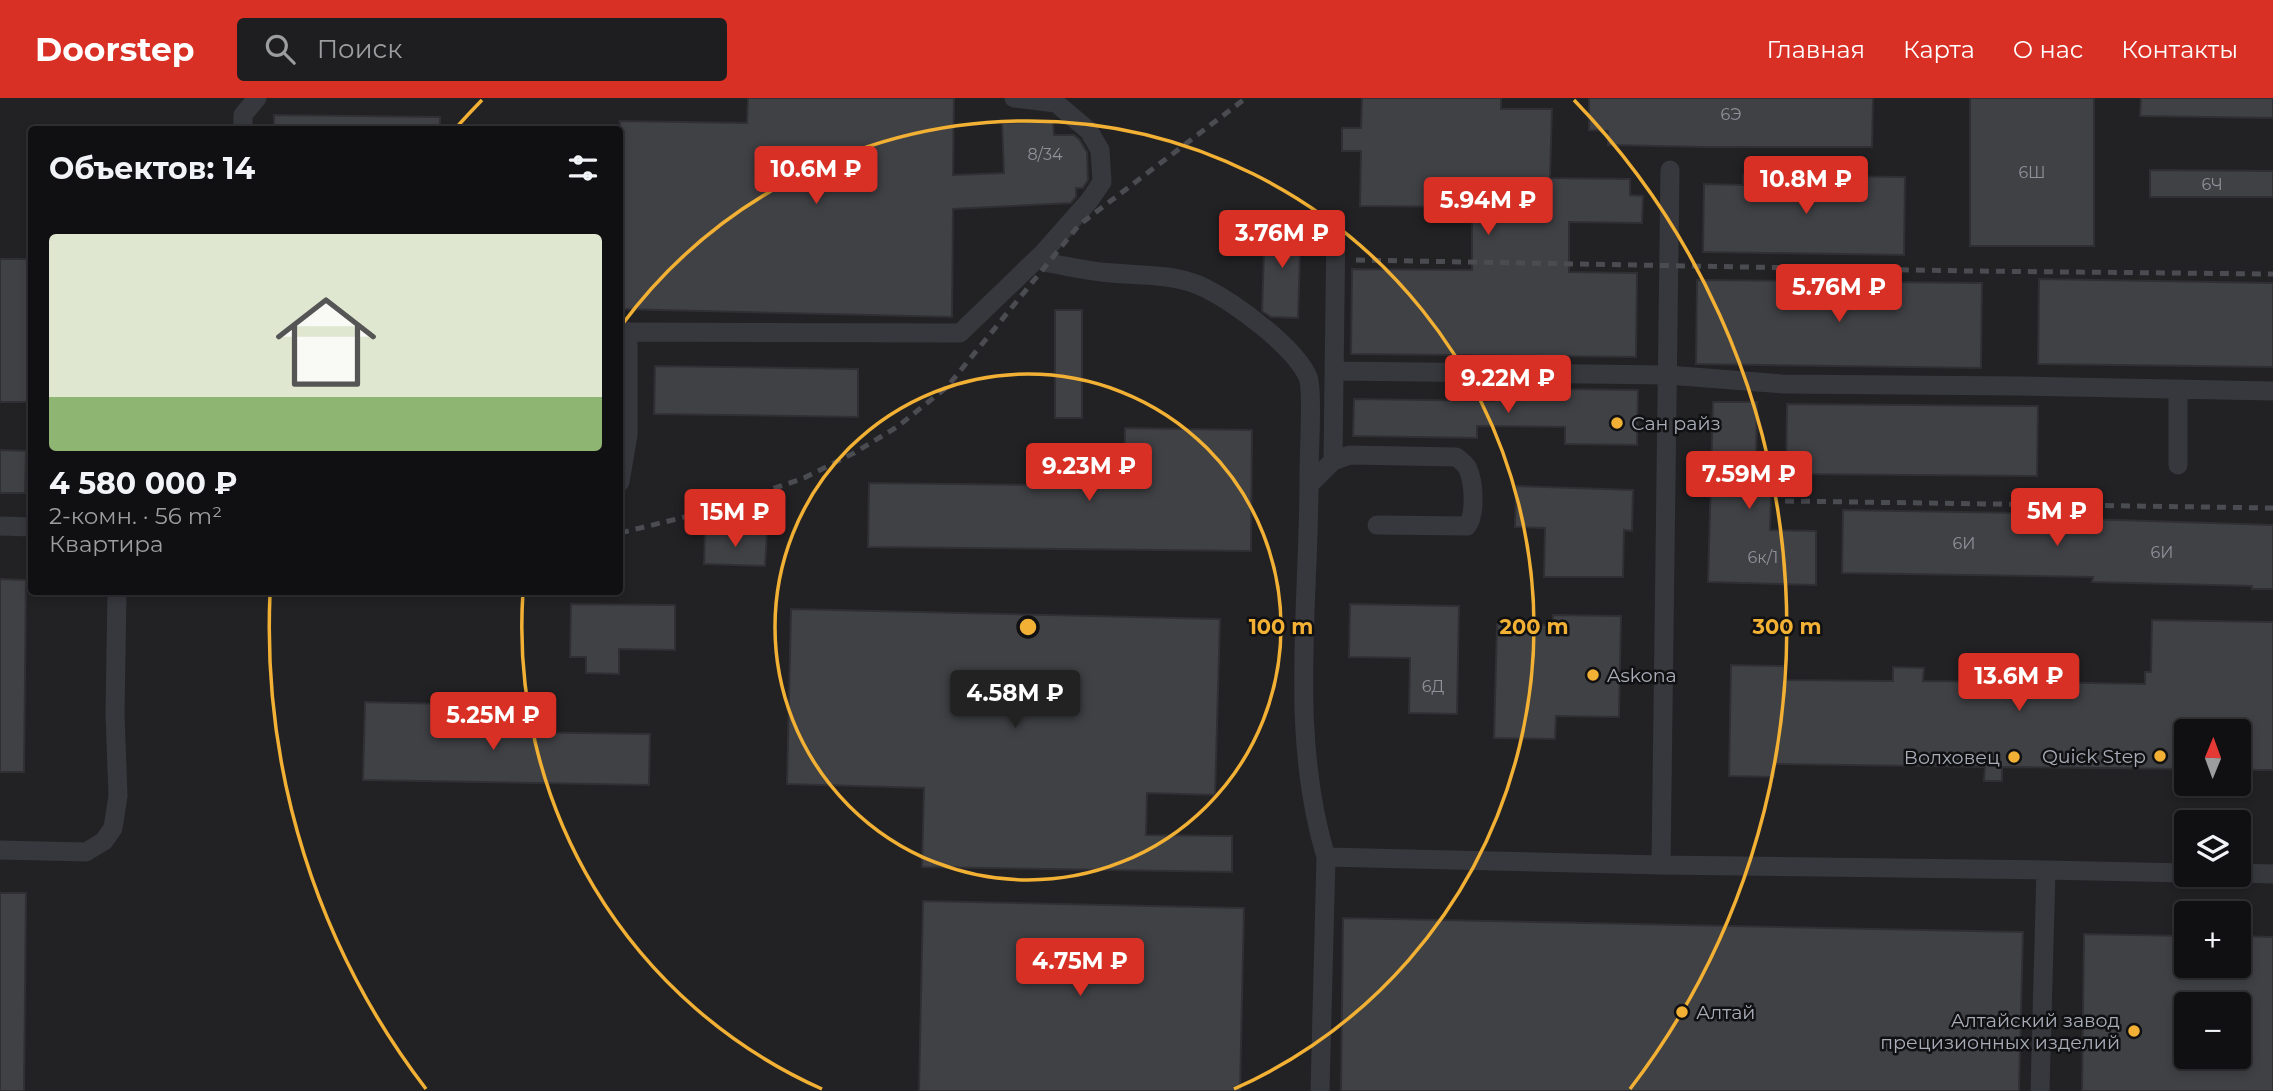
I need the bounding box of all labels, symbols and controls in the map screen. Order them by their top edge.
search box [237,18,727,81]
text: Doorstep [35,29,195,69]
icon: search [261,30,299,68]
text: Поиск [317,33,402,65]
text: Главная [1767,35,1865,64]
text: Карта [1903,35,1975,64]
text: О нас [2013,35,2083,64]
text: Контакты [2121,35,2238,64]
house number: 6Э [1720,105,1742,124]
house number: 8/34 [1027,145,1063,164]
pin: 10.6M ₽ [751,146,881,206]
icon: filters [564,149,602,187]
text: Объектов: 14 [49,150,255,187]
text: 10.6M ₽ [770,155,862,183]
pin: 10.8M ₽ [1741,156,1871,216]
house number: 6Ш [2018,163,2046,182]
text: 10.8M ₽ [1760,165,1852,193]
house number: 6Ч [2201,175,2223,194]
pin: 5.94M ₽ [1423,178,1553,237]
text: 5.94M ₽ [1440,186,1536,214]
pin: 3.76M ₽ [1217,211,1347,270]
text: 3.76M ₽ [1235,219,1329,247]
pin: 5.76M ₽ [1774,264,1904,324]
text: 5.76M ₽ [1792,273,1886,301]
icon: home [263,279,389,405]
pin: 9.22M ₽ [1443,356,1573,415]
text: 9.22M ₽ [1461,364,1555,392]
place label: Сан райз [1631,412,1721,435]
marker: Сан райз [1609,415,1625,431]
pin: 9.23M ₽ [1024,444,1154,503]
text: 9.23M ₽ [1042,452,1136,480]
pin: 7.59M ₽ [1684,452,1814,511]
text: 7.59M ₽ [1702,460,1796,488]
text: 4 580 000 ₽ [49,465,238,502]
pin: 5M ₽ [2016,489,2098,548]
pin: 15M ₽ [686,490,784,549]
text: 5M ₽ [2027,497,2087,525]
text: 15M ₽ [700,498,770,526]
text: 2-комн. · 56 m² [49,502,222,530]
text: Квартира [49,530,163,558]
house number: 6И [1953,534,1975,553]
house number: 6И [2151,543,2173,562]
house number: 6к/1 [1748,548,1778,567]
text: 100 m [1249,614,1313,639]
text: 200 m [1500,614,1568,639]
text: 300 m [1752,614,1821,639]
centre of rings [1016,615,1040,639]
pin: 13.6M ₽ [1954,654,2084,713]
text: 13.6M ₽ [1974,662,2064,690]
place label: Askona [1607,664,1677,687]
marker: Askona [1585,667,1601,683]
pin: 4.58M ₽ [950,670,1080,730]
house number: 6Д [1422,677,1445,696]
text: 4.58M ₽ [966,679,1064,707]
pin: 5.25M ₽ [428,692,558,752]
text: 5.25M ₽ [446,701,540,729]
north arrow [2174,719,2250,796]
map controls [2174,719,2251,1069]
place label: Quick Step [2042,745,2146,768]
place label: Волховец [1904,746,2000,769]
marker: Quick Step [2152,748,2168,764]
marker: Волховец [2006,749,2022,765]
button: layers [2174,810,2251,887]
button: + [2174,901,2251,978]
pin: 4.75M ₽ [1015,939,1145,998]
text: 4.75M ₽ [1032,947,1128,975]
button: − [2174,992,2251,1069]
place label: Алтай [1696,1001,1755,1024]
marker: Алтай [1674,1004,1690,1020]
place label: Алтайский завод прецизионных изделий [1880,1009,2120,1054]
marker: Алтайский завод прецизионных изделий [2126,1023,2142,1039]

